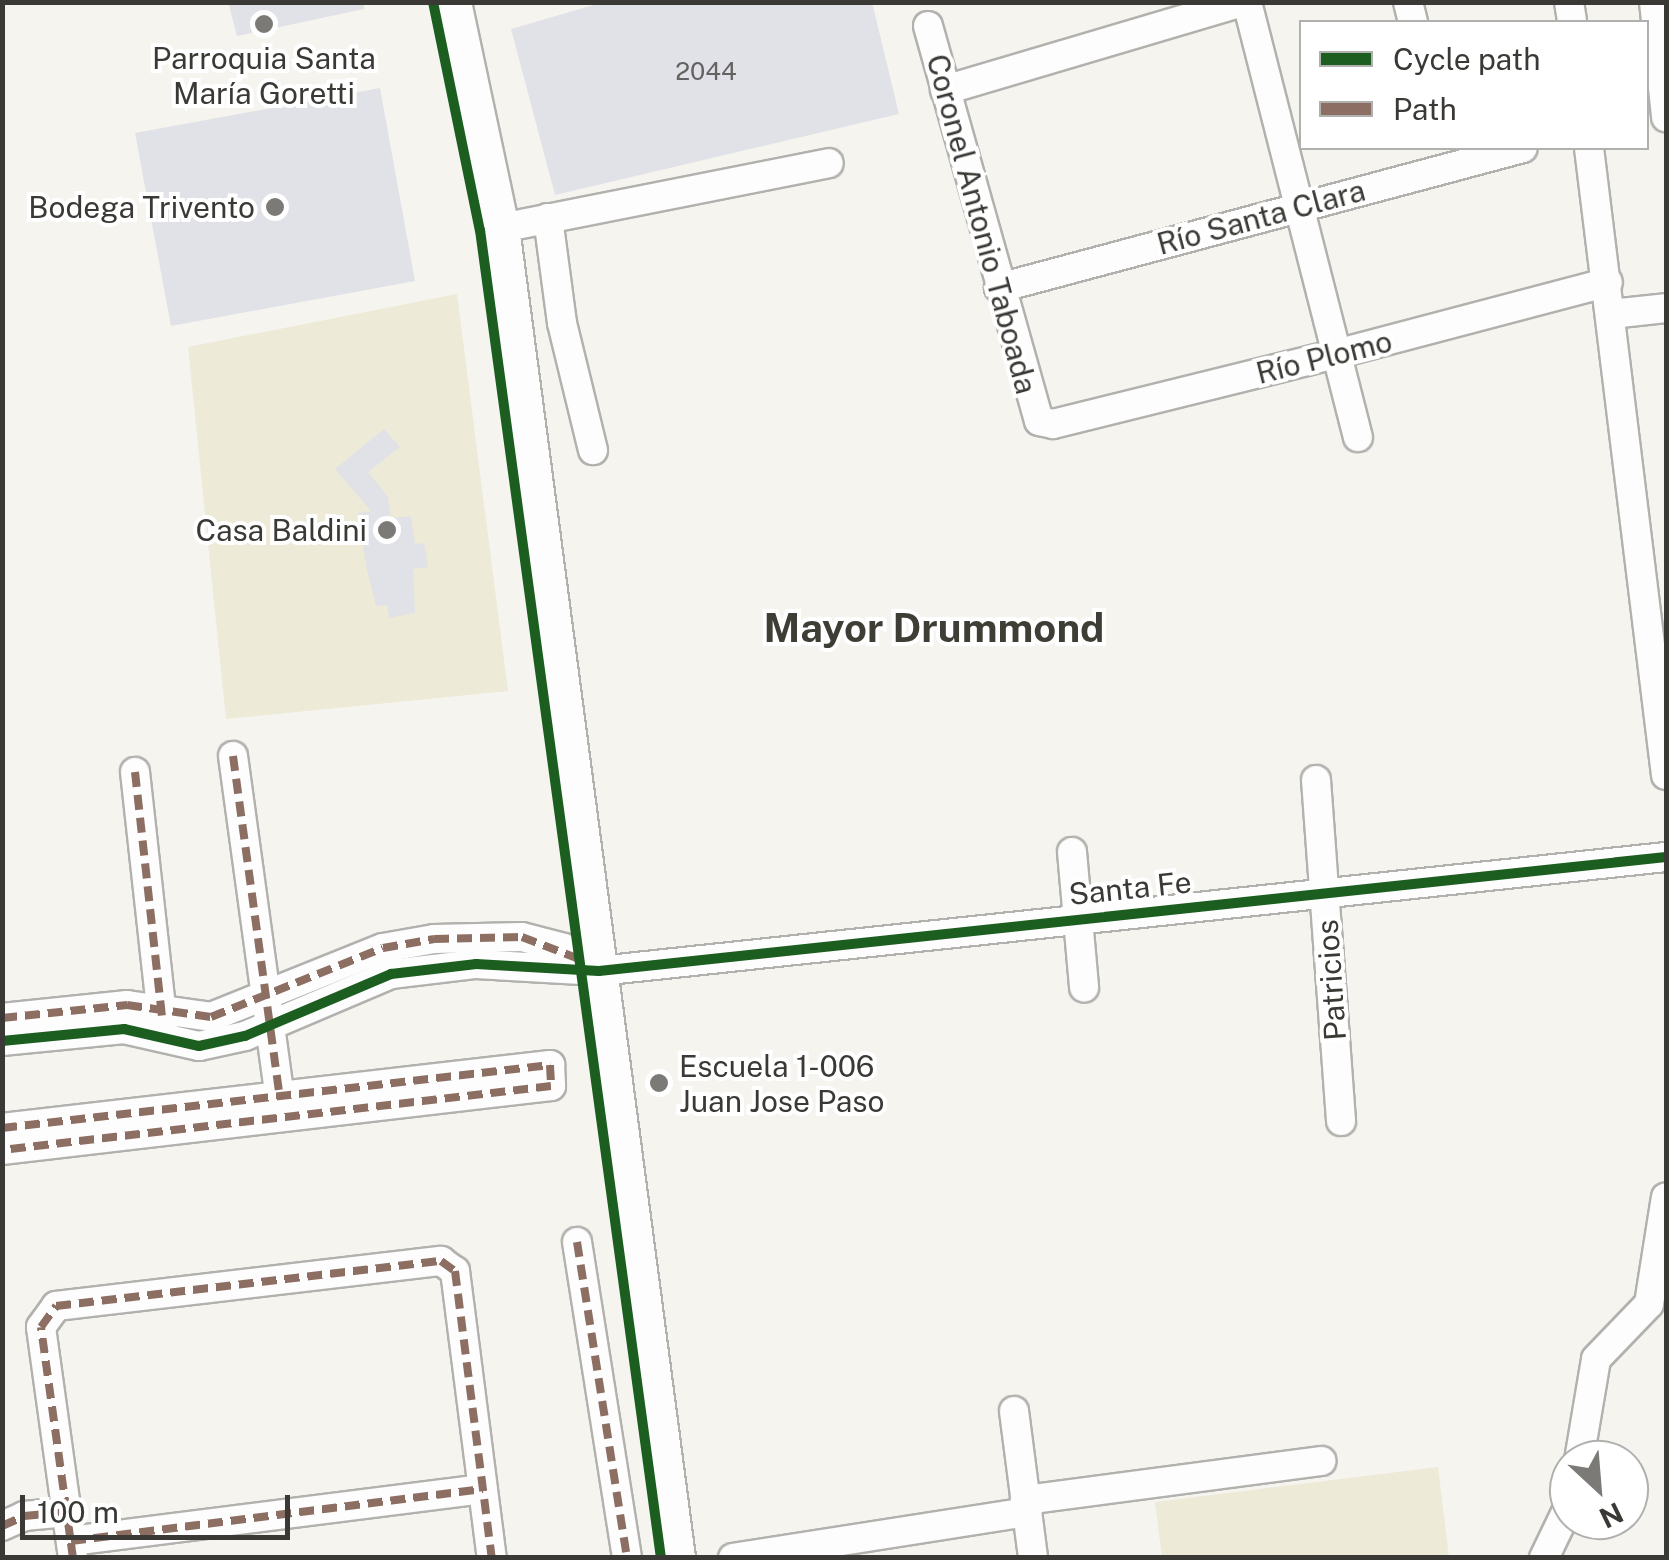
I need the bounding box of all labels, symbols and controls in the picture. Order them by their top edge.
marker: Parroquia Santa María Goretti [253,13,275,35]
legend [1299,20,1649,150]
place label: Parroquia Santa María Goretti [152,40,376,110]
text: Cycle path [1393,41,1541,77]
street label: Coronel Antonio Taboada [919,50,1045,398]
house number: 2044 [675,56,737,86]
text: Path [1393,91,1457,127]
street label: Río Santa Clara [1153,172,1369,262]
place label: Bodega Trivento [28,189,255,225]
marker: Bodega Trivento [264,196,286,218]
street label: Río Plomo [1252,323,1396,391]
place label: Casa Baldini [196,512,367,548]
marker: Casa Baldini [376,519,398,541]
district label: Mayor Drummond [764,604,1104,652]
street label: Santa Fe [1067,864,1193,912]
street label: Patricios [1309,918,1353,1042]
place label: Escuela 1-006 Juan Jose Paso [679,1048,885,1118]
marker: Escuela 1-006 Juan Jose Paso [648,1072,670,1094]
north arrow [1549,1440,1649,1540]
scale bar [25,1475,295,1537]
text: 100 m [37,1494,119,1530]
text: N [1594,1496,1629,1535]

